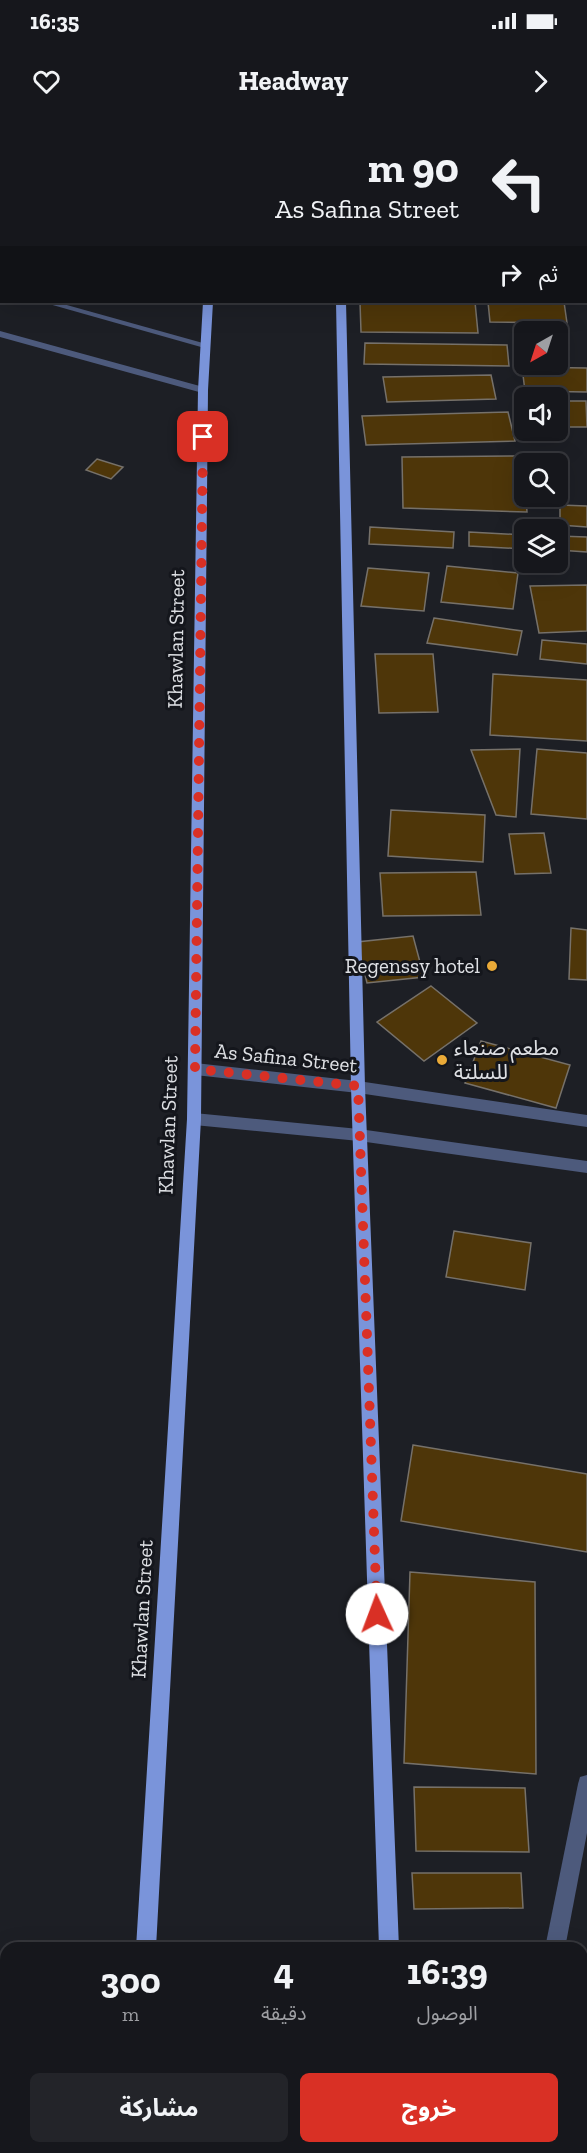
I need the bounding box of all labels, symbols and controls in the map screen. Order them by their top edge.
text: 16:35 [30,8,79,35]
icon: heart [30,65,63,98]
text: Headway [239,65,348,97]
icon: forward [524,65,557,98]
text: 90 m [368,142,459,193]
icon: left [480,144,558,222]
text: As Safina Street [275,193,459,225]
icon: right [494,258,527,291]
text: ثم [539,261,558,288]
north arrow [514,321,568,375]
map controls [514,321,568,573]
button: sound [514,387,568,441]
pin [177,411,228,462]
icon: arrive [186,420,219,453]
button: search [514,453,568,507]
button: layers [514,519,568,573]
street label: Khawlan Street [162,569,189,709]
place label: Regenssy hotel [345,953,480,978]
marker: Regenssy hotel [485,959,499,973]
place label: مطعم صنعاء للسلتة [454,1035,559,1084]
street label: As Safina Street [214,1038,359,1077]
marker: مطعم صنعاء للسلتة [435,1053,449,1067]
street label: Khawlan Street [153,1055,182,1195]
street label: Khawlan Street [125,1539,158,1679]
position arrow [345,1582,409,1646]
text: 4 [273,1950,294,1993]
text: 16:39 [407,1950,488,1993]
text: 300 [100,1959,161,2002]
text: دقيقة [261,2001,307,2025]
text: الوصول [417,2001,478,2025]
text: m [122,2002,139,2026]
button: مشاركة [30,2073,288,2142]
button: خروج [300,2073,558,2142]

